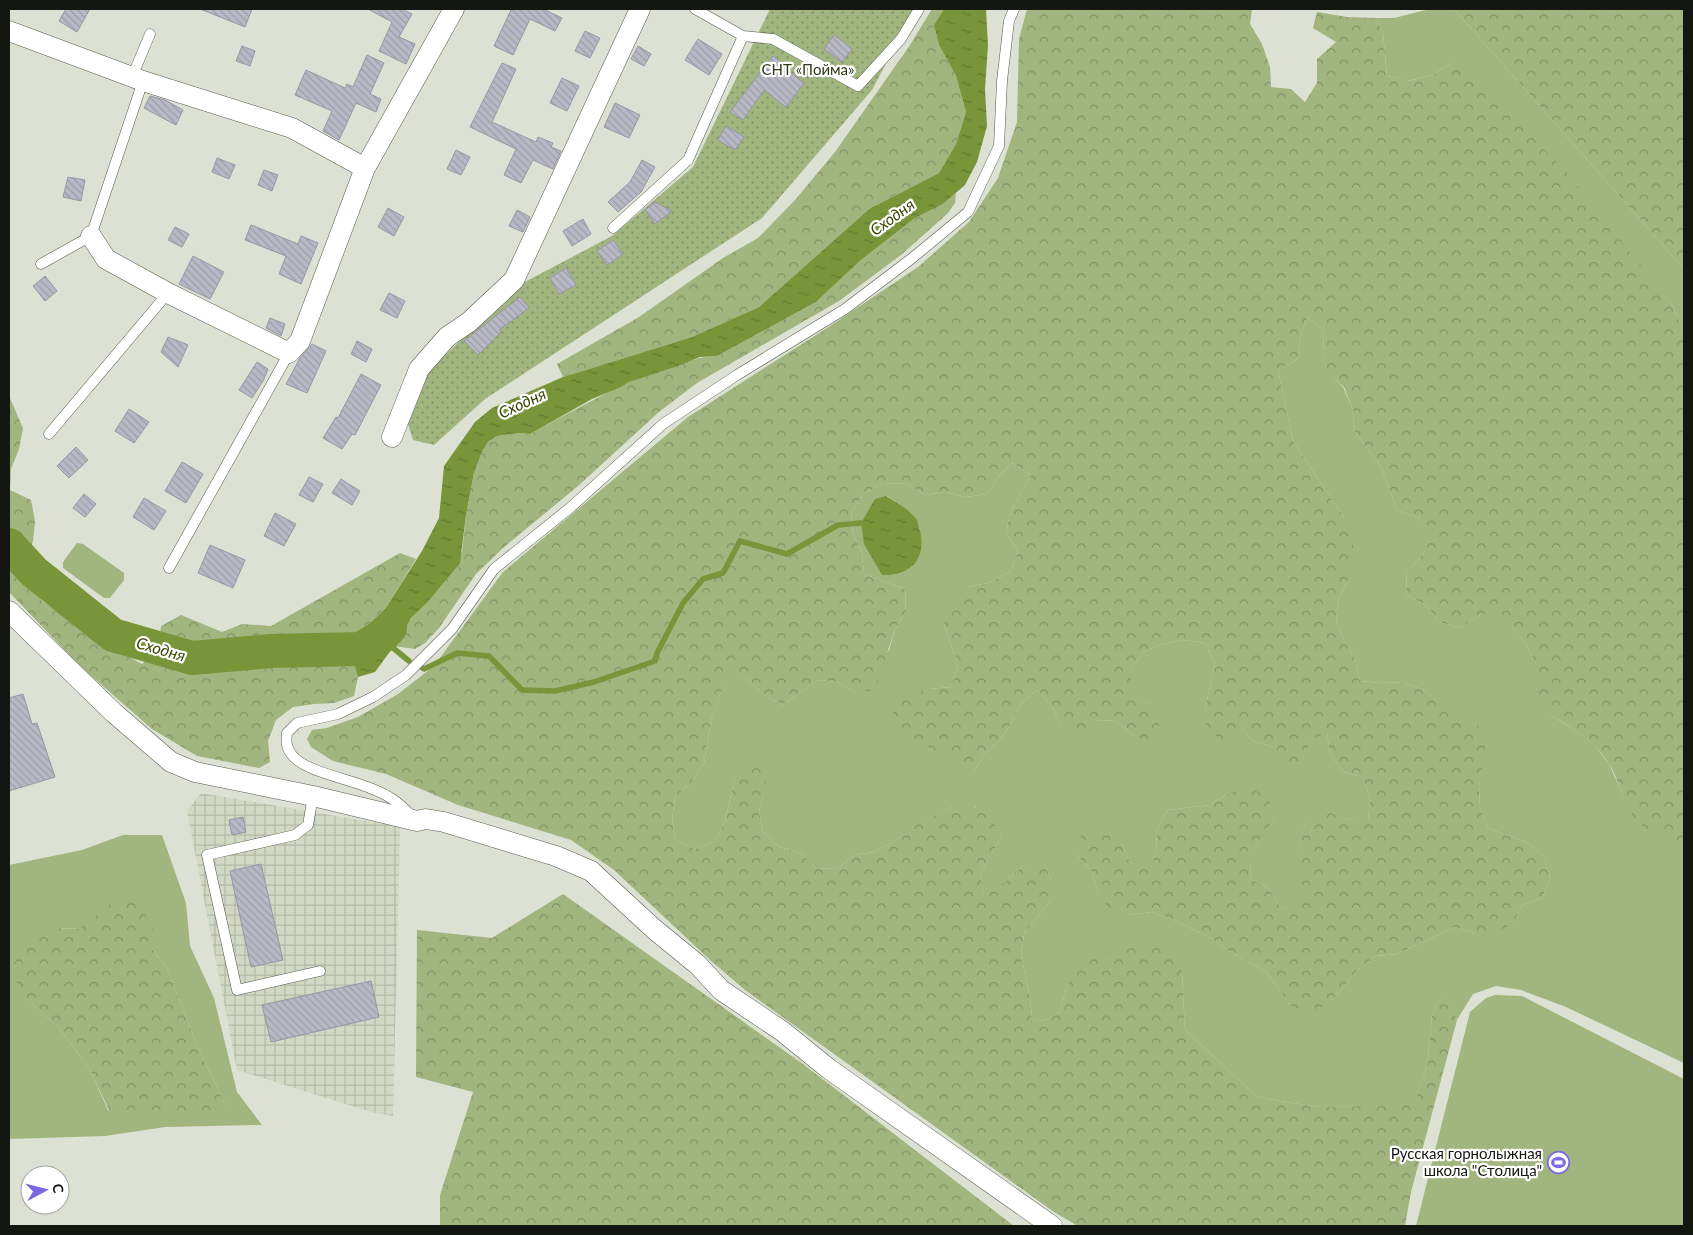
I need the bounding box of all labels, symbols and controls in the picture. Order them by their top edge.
park label: СНТ «Пойма» [761,60,855,78]
water label: Сходня [866,194,918,239]
water label: Сходня [495,383,549,422]
water label: Сходня [134,632,188,665]
place label: Русская горнолыжная школа "Столица" [1391,1144,1542,1179]
sports icon: Русская горнолыжная школа "Столица" [1546,1151,1570,1175]
north arrow [20,1165,70,1215]
text: С [49,1183,67,1195]

